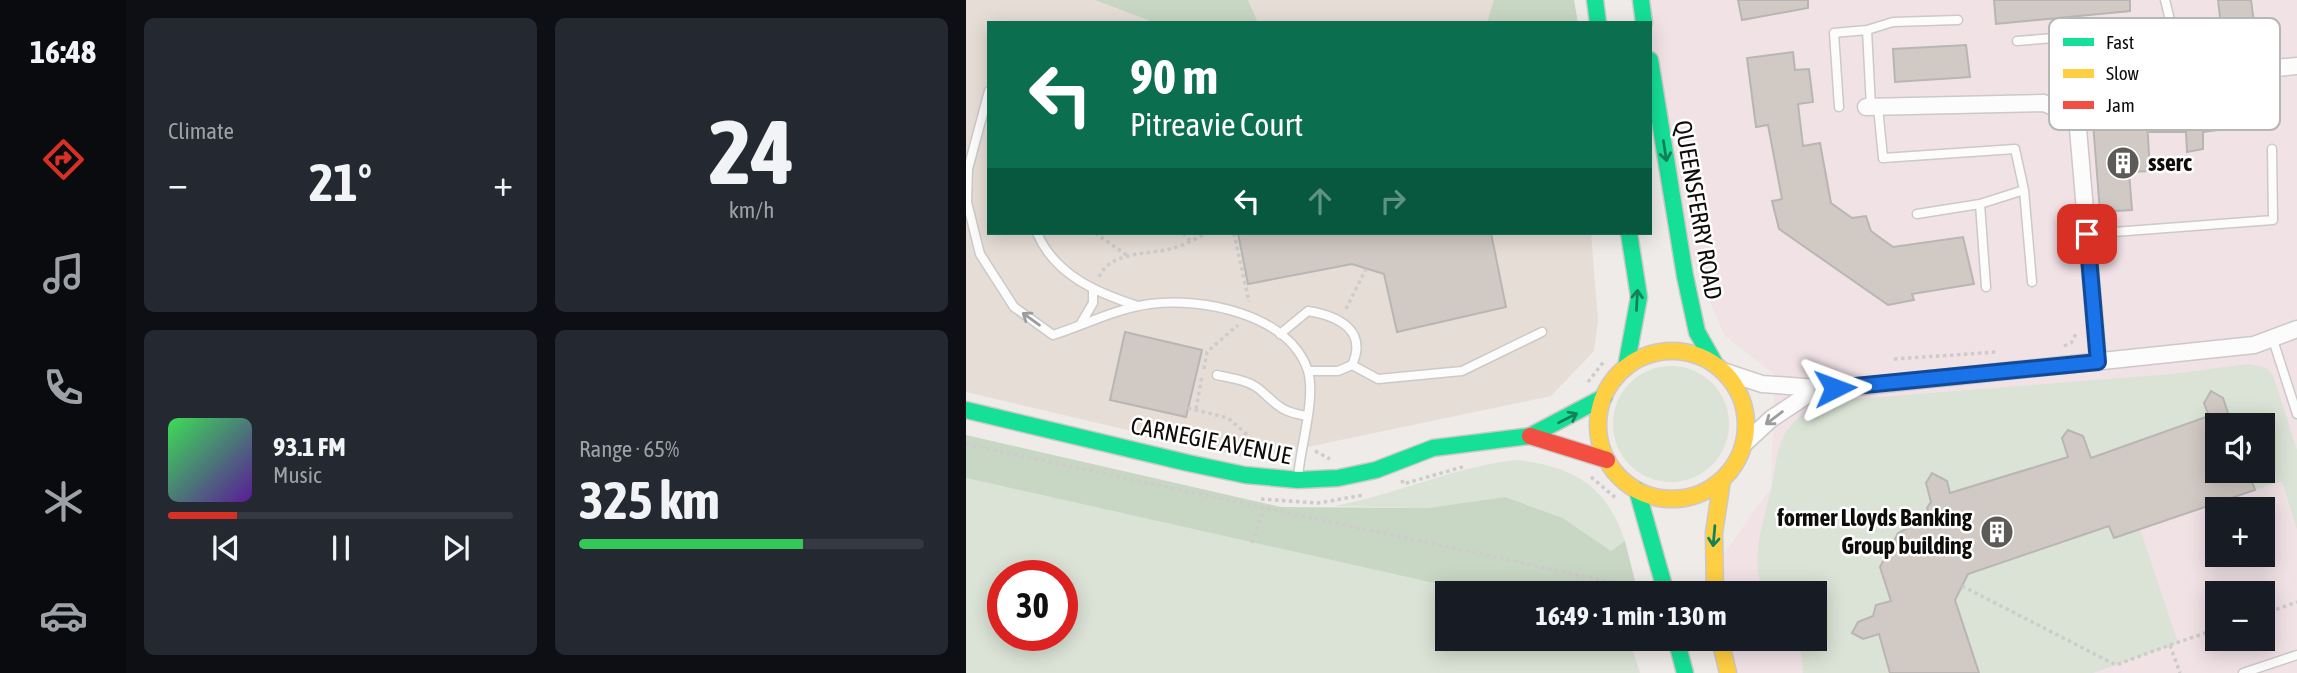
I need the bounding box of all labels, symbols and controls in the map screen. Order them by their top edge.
legend [2049,18,2280,130]
text: Fast [2106,31,2134,53]
text: 16:48 [30,33,96,70]
text: 90 m [1130,48,1218,104]
icon: left [1015,49,1106,140]
text: Slow [2106,62,2140,84]
text: Jam [2106,94,2135,116]
text: 24 [709,99,794,203]
text: Pitreavie Court [1130,106,1303,143]
text: Climate [168,118,234,144]
street label: QUEENSFERRY ROAD [1669,118,1728,302]
icon: directions [39,135,88,184]
one-way arrow [1659,139,1672,162]
building icon: sserc [2104,144,2142,182]
place label: sserc [2148,149,2192,176]
text: 21° [309,152,372,212]
text: − [168,161,188,204]
text: + [493,161,513,204]
icon: left [1228,182,1266,220]
icon: ahead [1301,182,1339,220]
icon: right [1374,182,1412,220]
text: km/h [729,197,774,223]
pin [2057,204,2117,264]
icon: arrive [2068,215,2106,253]
icon: music [39,249,88,298]
one-way arrow [1630,289,1643,312]
one-way arrow [1022,312,1041,326]
position arrow [1798,351,1872,425]
icon: phone [39,363,88,412]
one-way arrow [1557,410,1577,424]
one-way arrow [1765,411,1784,425]
street label: CARNEGIE AVENUE [1128,412,1294,469]
map controls [2205,413,2275,651]
button: sound [2205,413,2275,483]
text: 93.1 FM [273,432,346,462]
text: Range · 65% [579,436,679,462]
text: Music [273,462,321,488]
text: 325 km [579,470,720,530]
icon: climate [39,477,88,526]
button: + [2205,497,2275,567]
place label: former Lloyds Banking Group building [1776,504,1973,559]
building icon: former Lloyds Banking Group building [1978,513,2016,551]
one-way arrow [1707,525,1720,547]
icon: previous [207,529,245,567]
icon: pause [322,529,360,567]
icon: next [437,529,475,567]
speed limit sign: 30 [987,560,1078,651]
button: − [2205,581,2275,651]
icon: car [39,591,88,640]
text: 16:49 · 1 min · 130 m [1536,601,1726,631]

